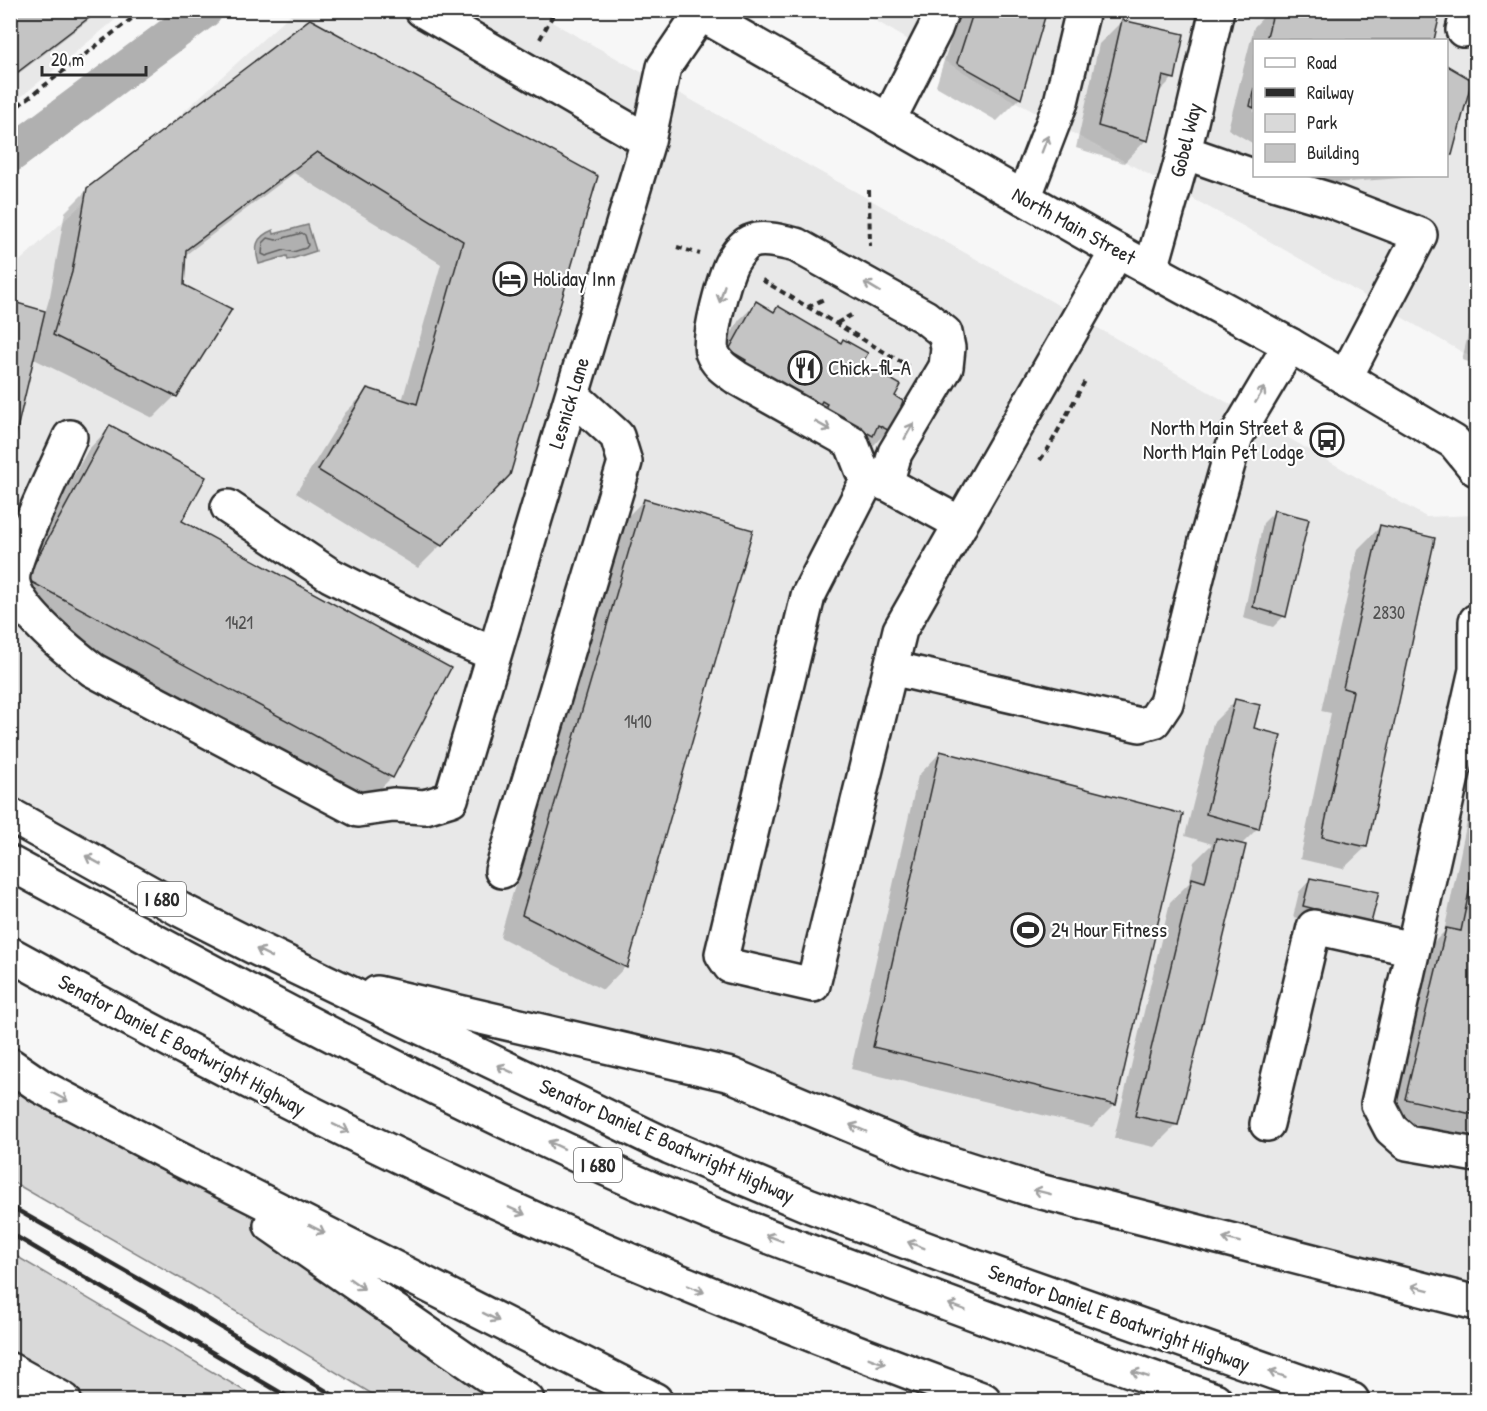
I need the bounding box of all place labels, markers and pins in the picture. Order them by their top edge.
hotel icon: Holiday Inn [492,261,528,297]
place label: Holiday Inn [533,264,616,293]
restaurant icon: Chick-fil-A [787,350,823,386]
place label: Chick-fil-A [828,353,911,382]
place label: North Main Street & North Main Pet Lodge [1143,413,1304,466]
bus stop icon: North Main Street & North Main Pet Lodge [1309,422,1345,458]
sports icon: 24 Hour Fitness [1010,912,1046,948]
place label: 24 Hour Fitness [1051,915,1167,944]

